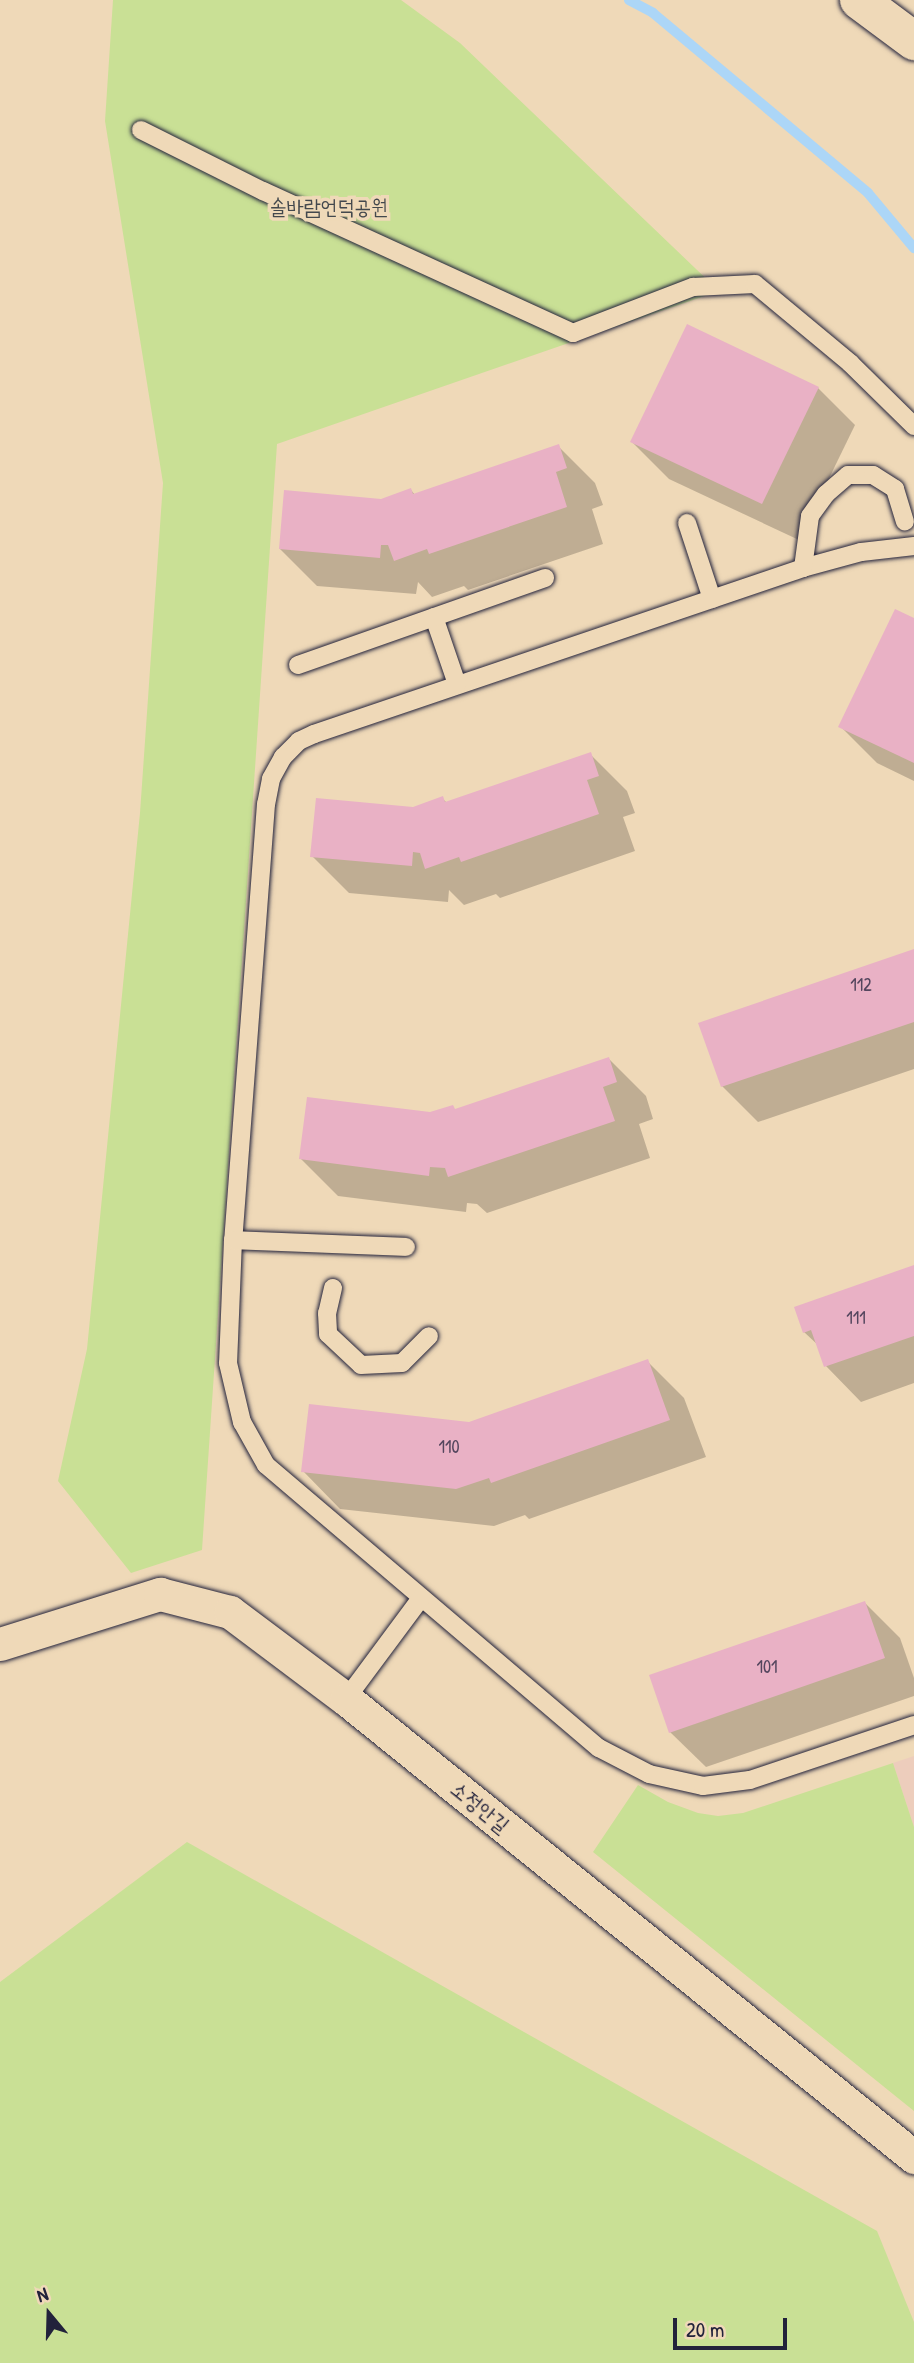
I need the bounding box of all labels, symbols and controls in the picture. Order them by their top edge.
park label: 솔바람언덕공원 [270,194,388,220]
house number: 112 [850,974,872,996]
house number: 111 [846,1307,866,1329]
house number: 110 [438,1436,460,1458]
house number: 101 [756,1656,778,1678]
street label: 소정안길 [446,1776,514,1838]
north arrow [14,2279,84,2349]
text: N [33,2280,51,2308]
scale bar [676,2304,790,2348]
text: 20 m [686,2315,724,2344]

